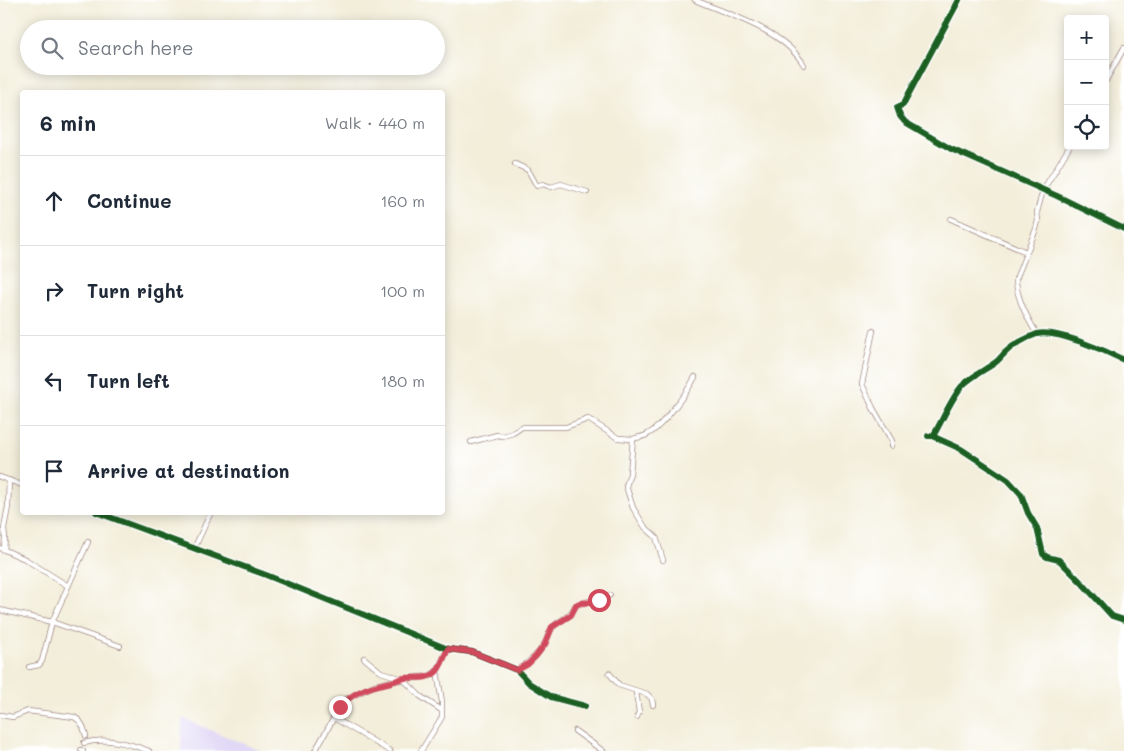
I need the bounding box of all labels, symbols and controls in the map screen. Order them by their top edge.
map controls [1064,15,1109,150]
button: + [1064,15,1109,60]
search box [20,20,445,75]
icon: search [38,34,66,62]
text: Search here [78,35,194,60]
button: − [1064,60,1109,105]
button: locate [1064,105,1109,150]
text: 6 min [40,109,96,136]
text: Walk · 440 m [325,112,425,133]
icon: ahead [40,187,68,215]
text: Continue [87,188,172,213]
text: 160 m [380,190,425,211]
icon: right [40,277,68,305]
text: Turn right [87,278,184,303]
text: 100 m [380,280,425,301]
icon: left [40,367,68,395]
text: Turn left [87,368,170,393]
text: 180 m [380,370,425,391]
icon: arrive [40,457,68,485]
text: Arrive at destination [87,458,290,483]
route start [588,589,611,612]
route end [329,696,352,719]

